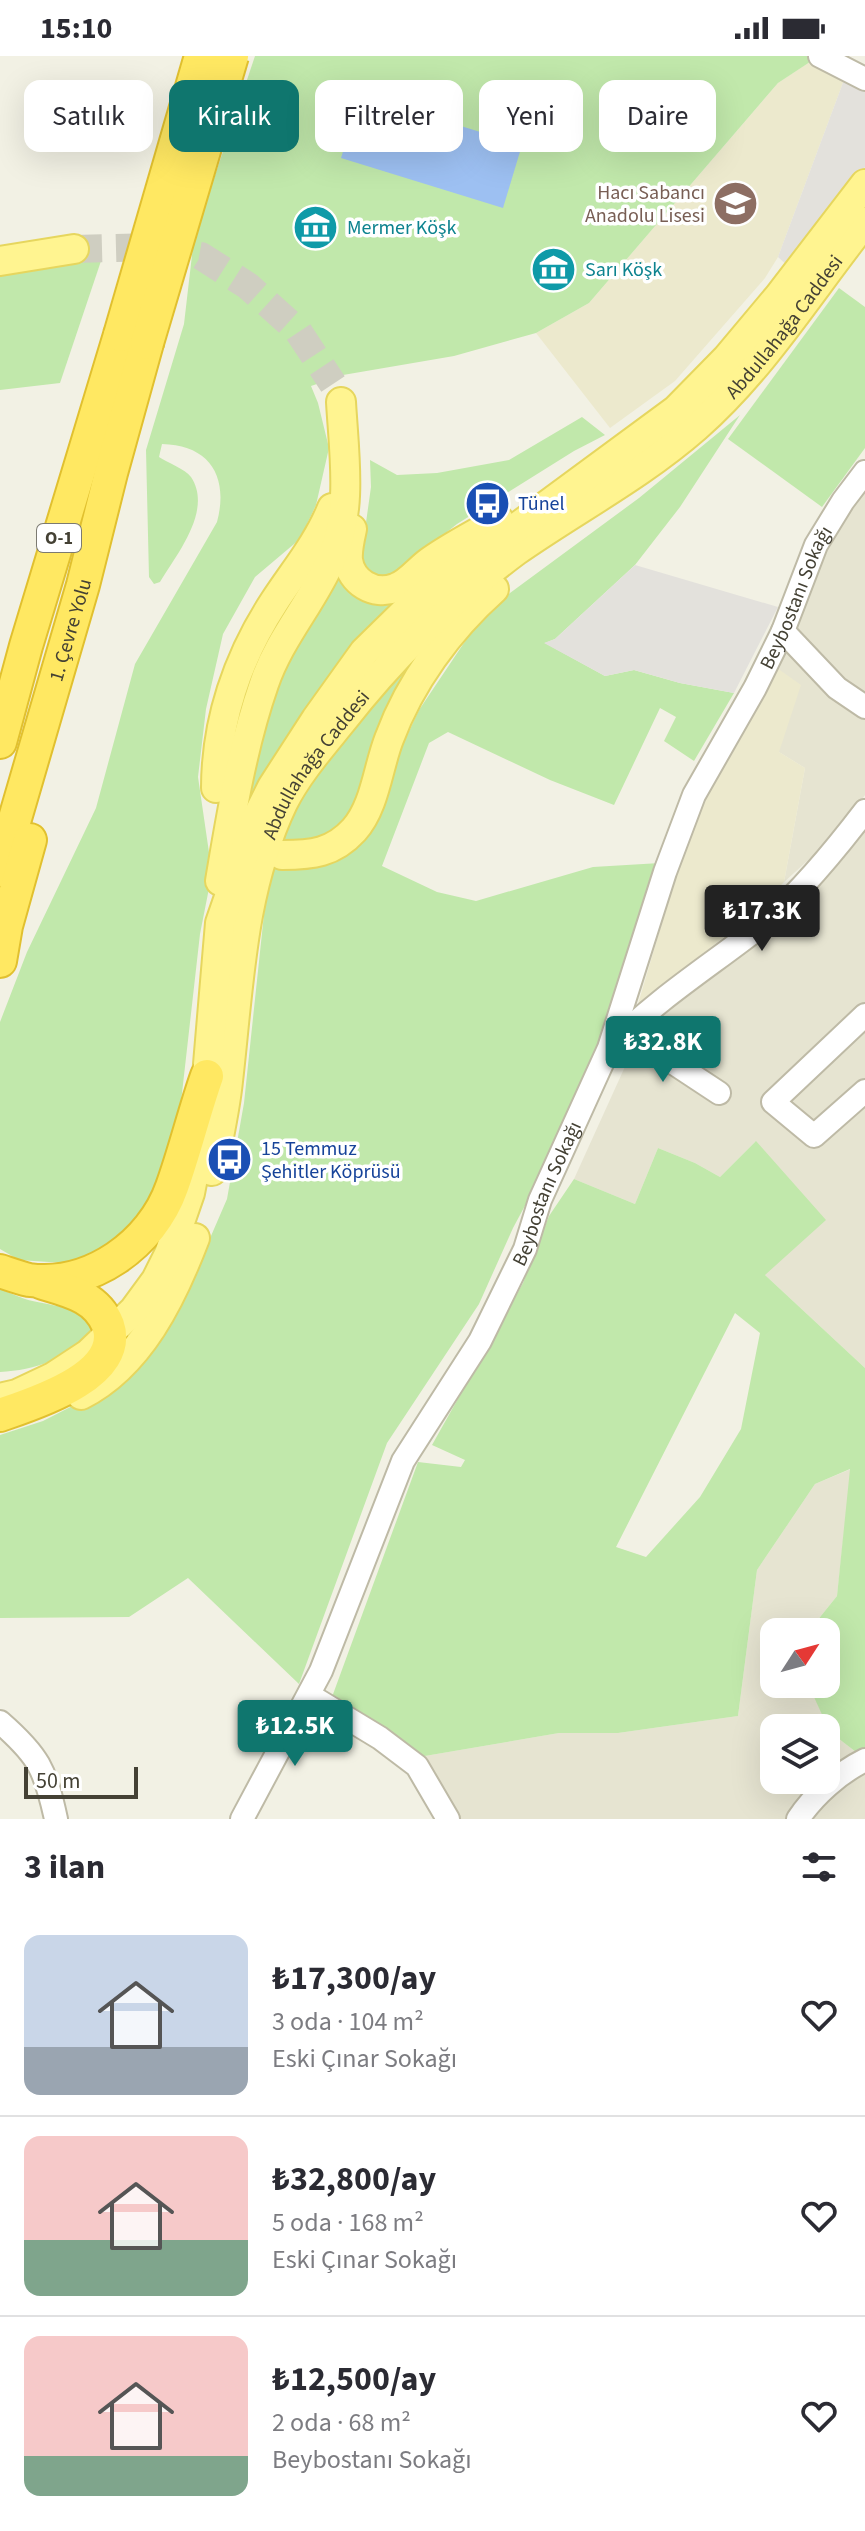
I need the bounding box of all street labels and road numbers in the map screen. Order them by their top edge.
street label: Abdullahağa Caddesi [719,249,850,405]
street label: Beybostanı Sokağı [753,521,840,674]
road number: O-1 [37,524,81,552]
street label: 1. Çevre Yolu [43,576,99,685]
street label: Abdullahağa Caddesi [256,684,377,844]
street label: Beybostanı Sokağı [506,1117,589,1271]

